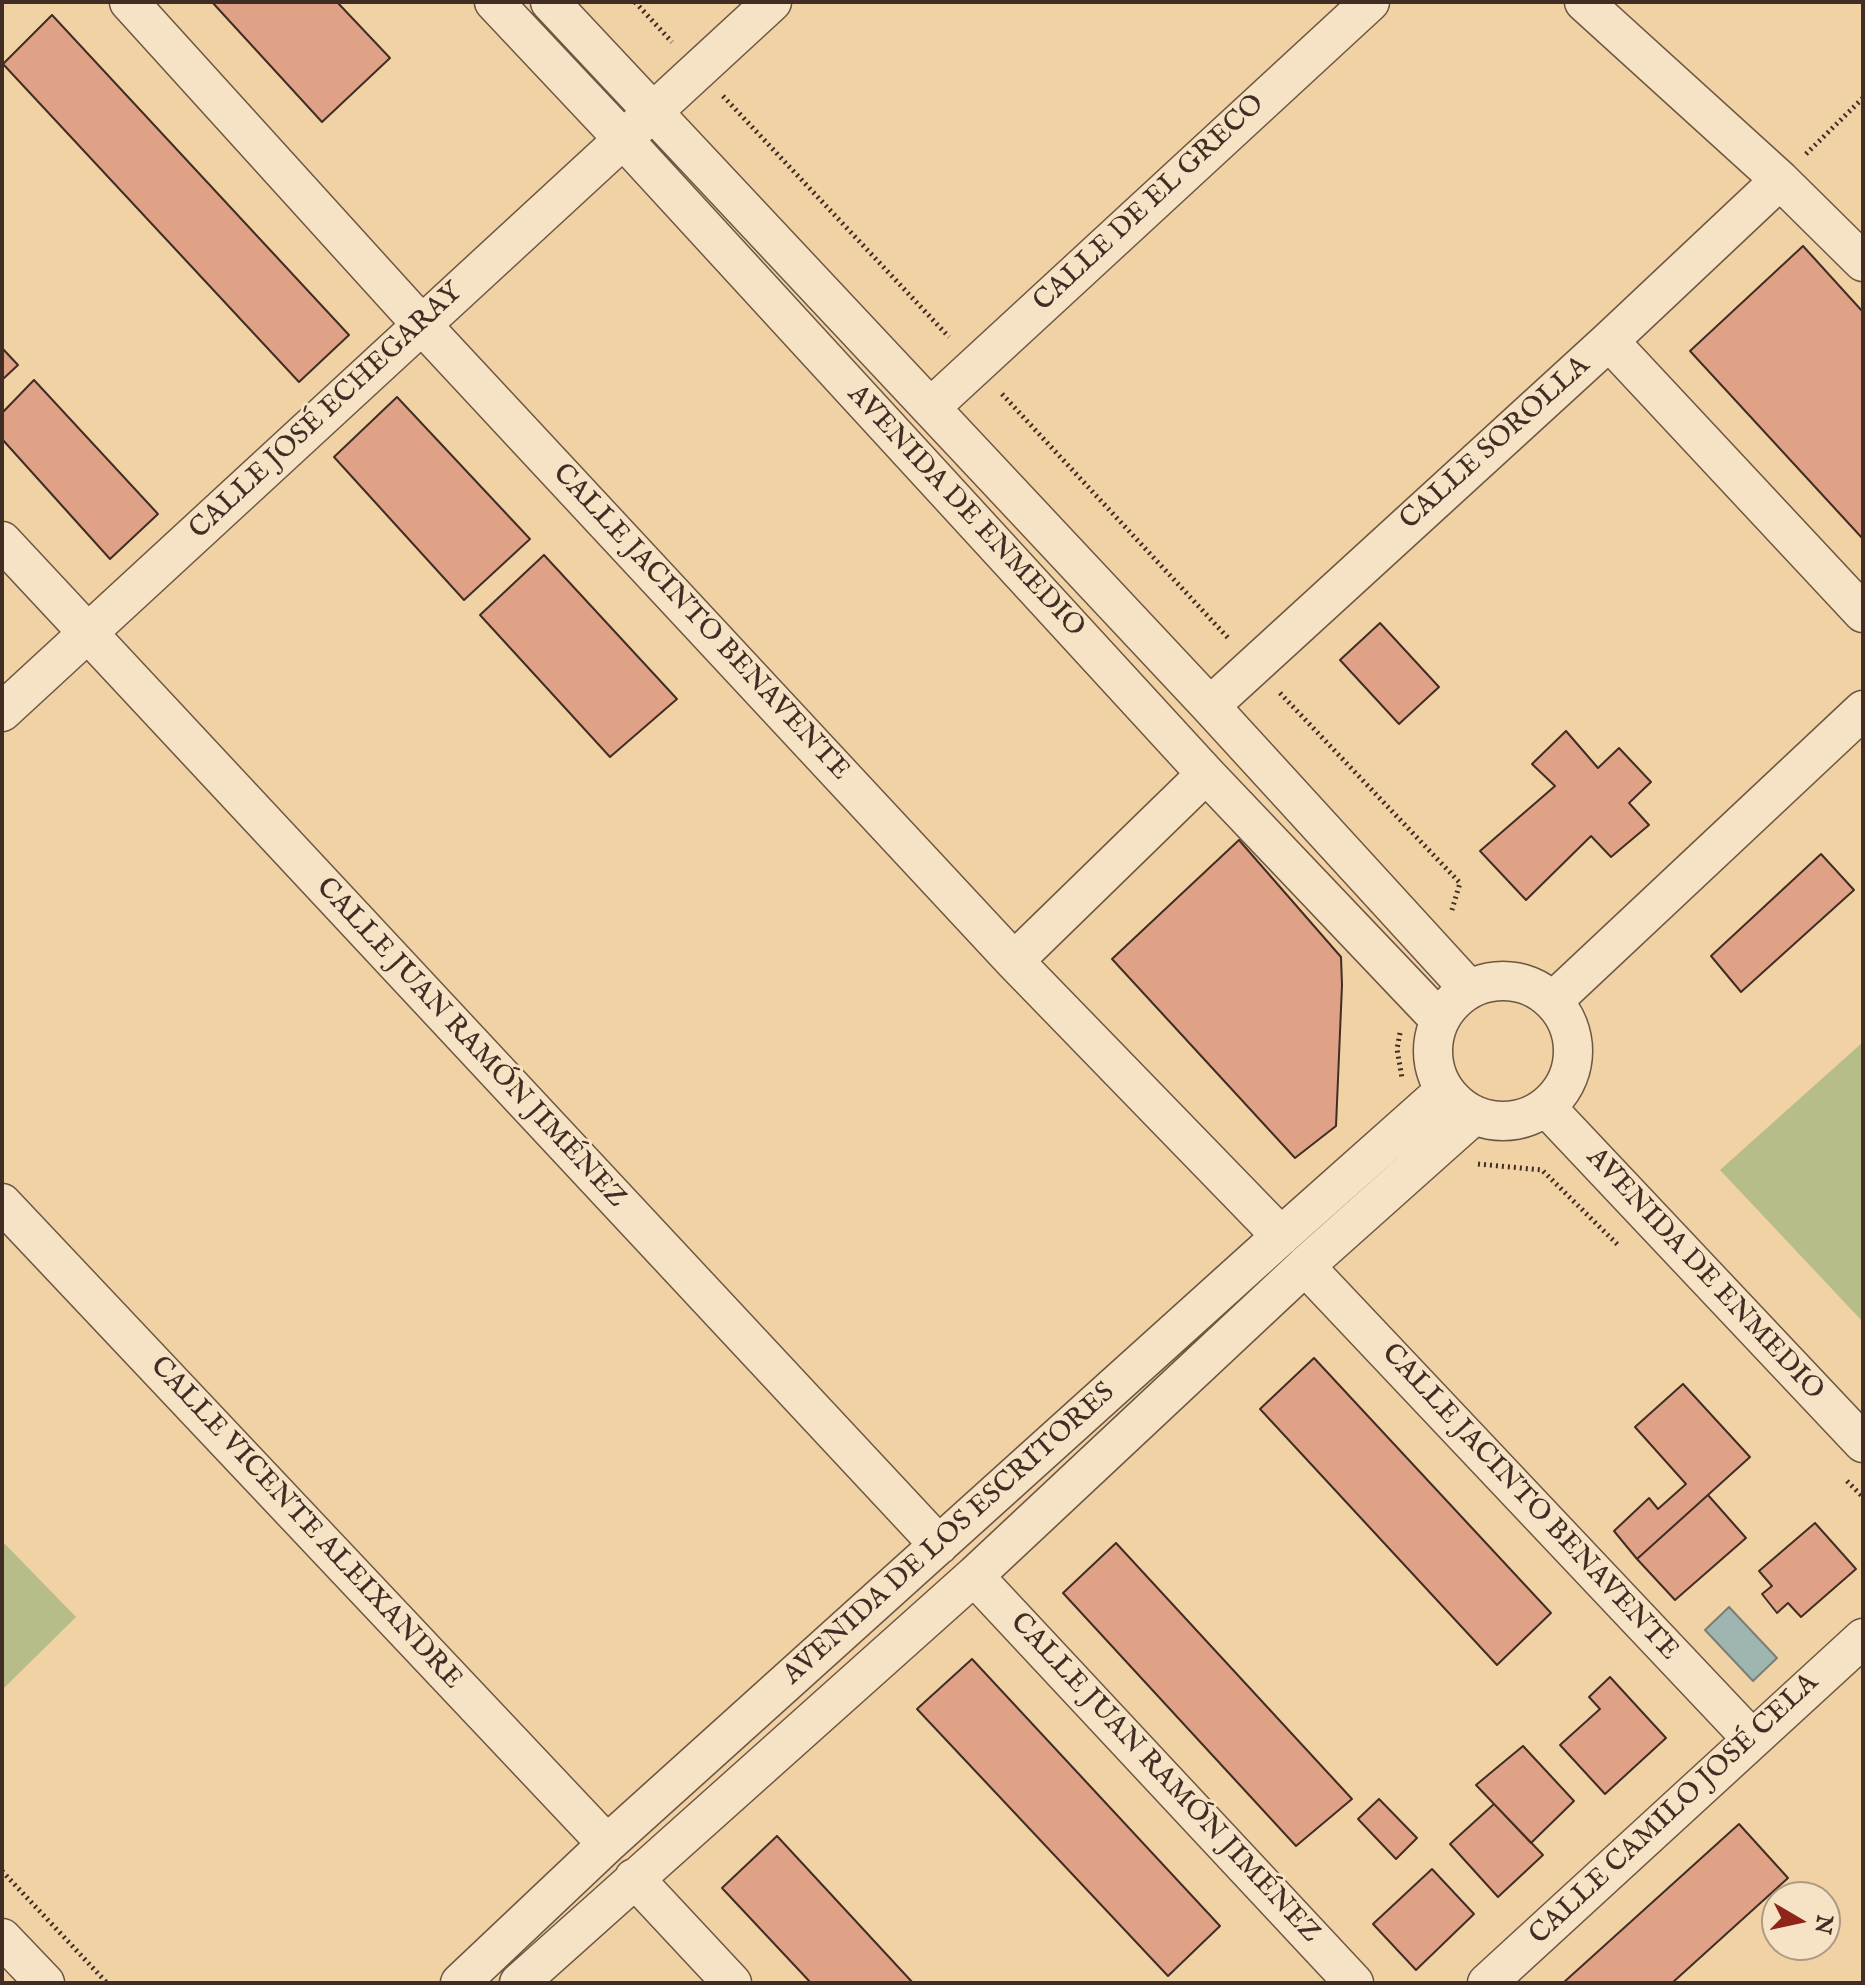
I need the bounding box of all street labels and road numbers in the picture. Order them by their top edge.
street label: CALLE DE EL GRECO [1028,88,1272,320]
street label: CALLE JOSÉ ECHEGARAY [184,277,470,547]
street label: CALLE SOROLLA [1394,350,1598,538]
street label: AVENIDA DE ENMEDIO [839,379,1091,645]
street label: CALLE JACINTO BENAVENTE [544,458,856,788]
street label: CALLE JUAN RAMÓN JIMÉNEZ [308,872,632,1216]
street label: AVENIDA DE ENMEDIO [1578,1142,1830,1408]
street label: CALLE JACINTO BENAVENTE [1373,1338,1685,1668]
street label: CALLE VICENTE ALEIXANDRE [142,1351,468,1697]
street label: AVENIDA DE LOS ESCRITORES [777,1377,1123,1693]
street label: CALLE JUAN RAMÓN JIMÉNEZ [1002,1607,1326,1951]
street label: CALLE CAMILO JOSÉ CELA [1524,1667,1826,1953]

